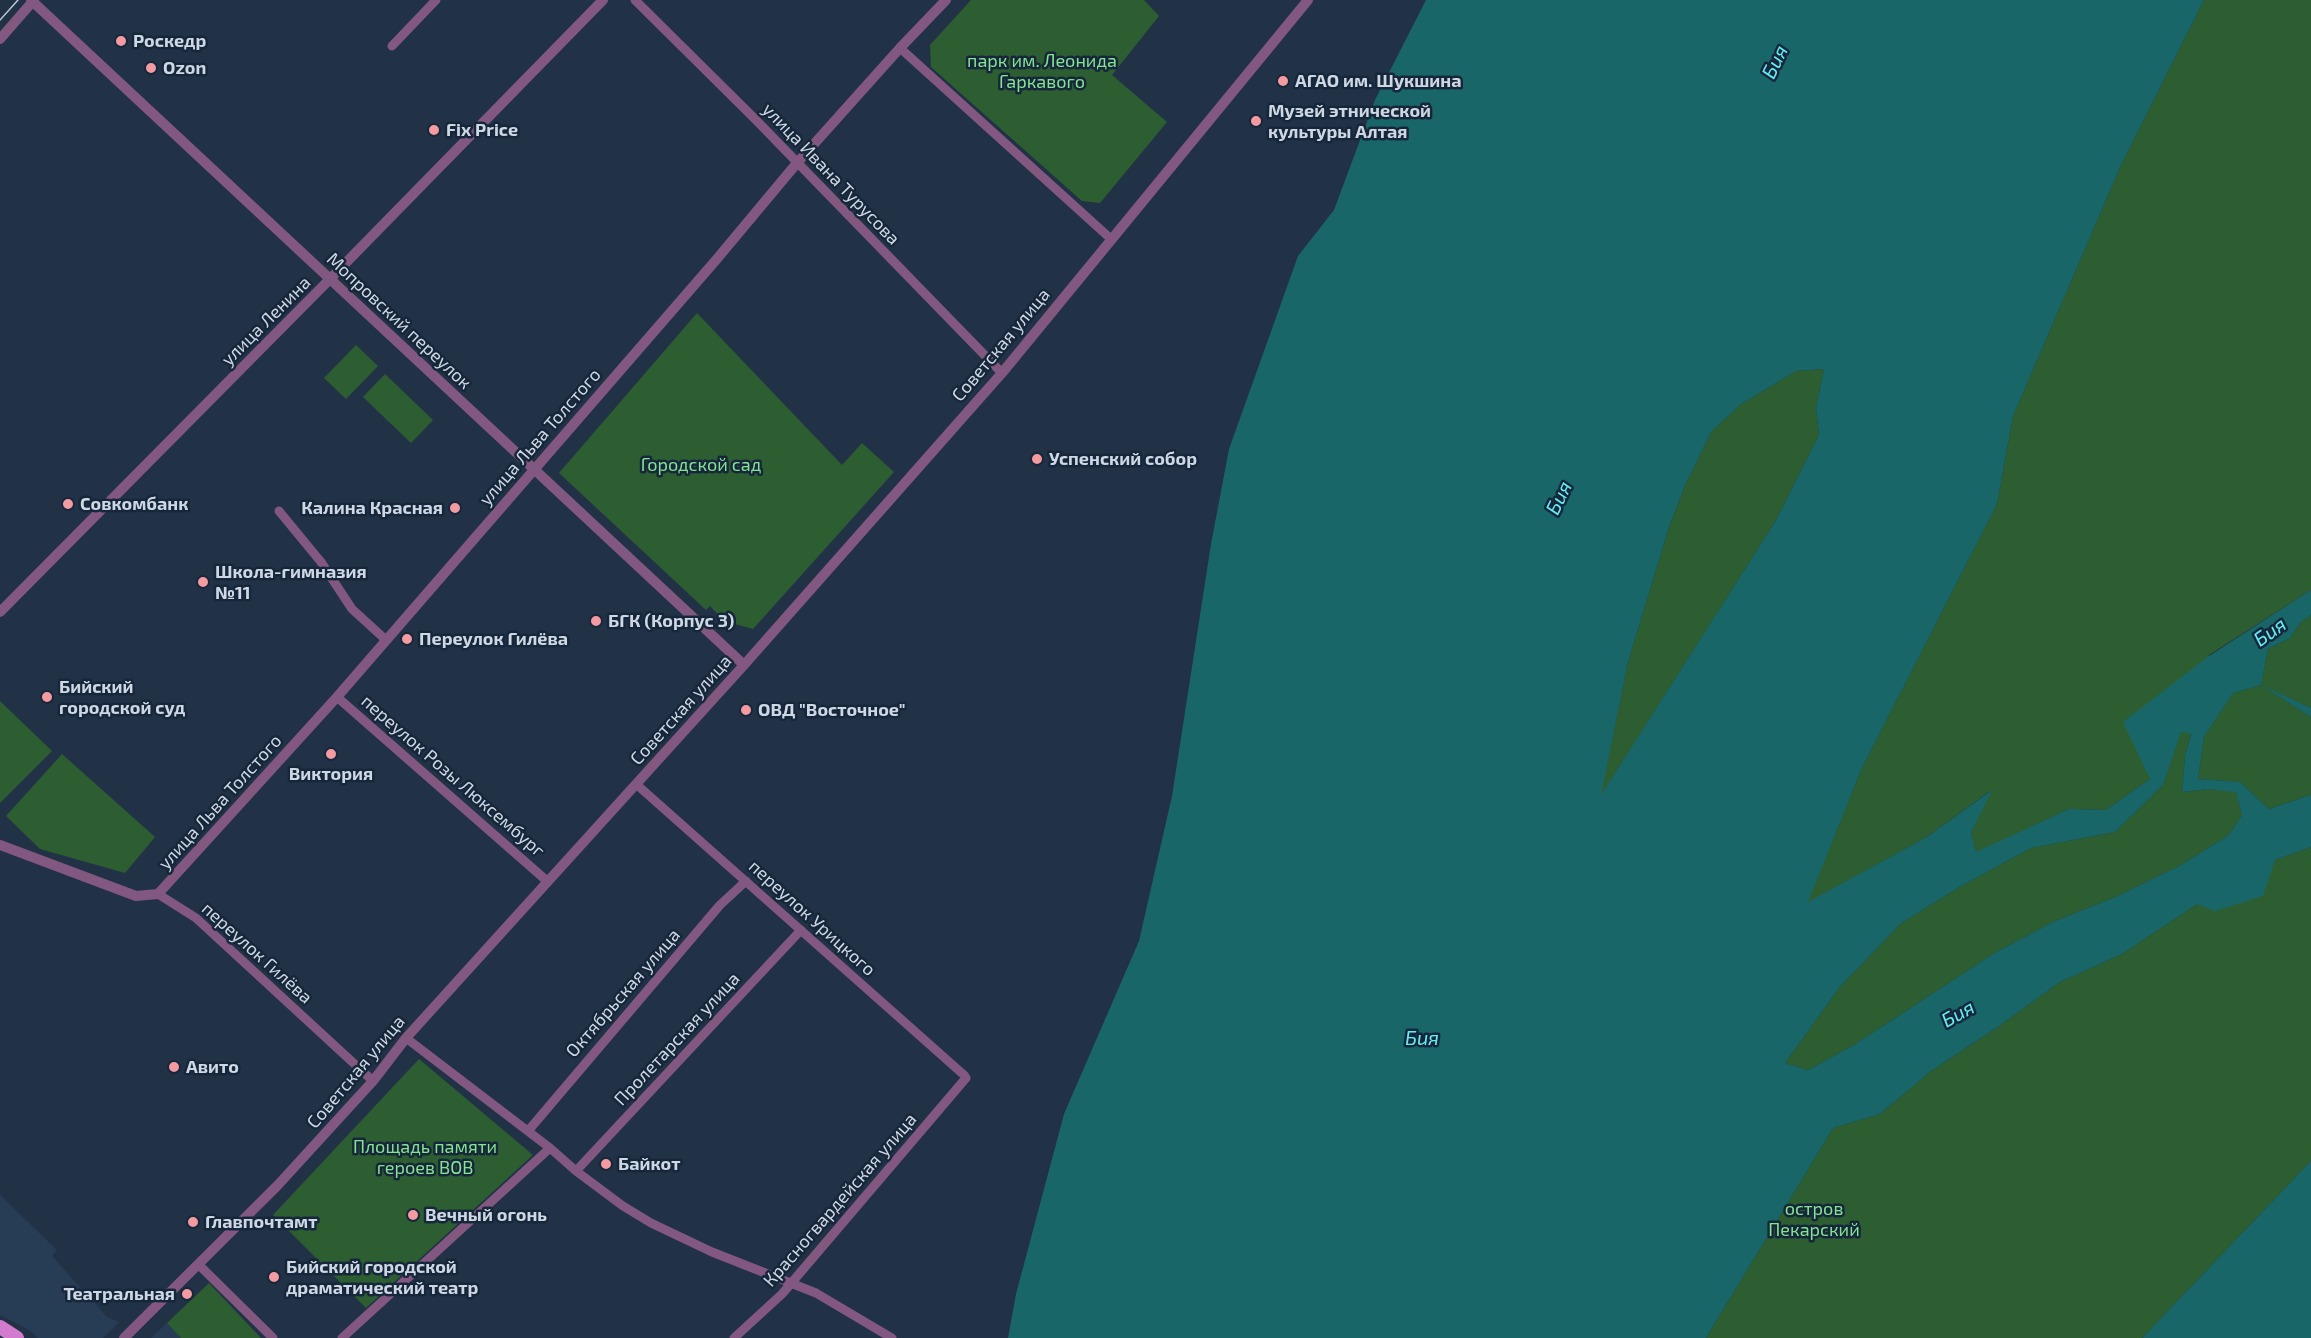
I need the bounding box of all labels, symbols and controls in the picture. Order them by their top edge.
place label: Роскедр [133,30,206,52]
marker: Роскедр [114,34,128,48]
water label: Бия [1757,41,1793,83]
park label: парк им. Леонида Гаркавого [967,50,1117,92]
place label: Ozon [163,57,206,79]
marker: Ozon [144,61,158,75]
place label: АГАО им. Шукшина [1295,70,1462,92]
marker: АГАО им. Шукшина [1276,74,1290,88]
street label: улица Ивана Турусова [758,99,904,249]
place label: Музей этнической культуры Алтая [1268,100,1431,142]
marker: Музей этнической культуры Алтая [1249,114,1263,128]
place label: Fix Price [446,119,518,141]
marker: Fix Price [427,123,441,137]
street label: Мопровский переулок [322,248,476,394]
street label: улица Ленина [217,272,315,370]
street label: Советская улица [947,284,1055,406]
street label: улица Льва Толстого [475,364,605,510]
place label: Успенский собор [1049,448,1197,470]
marker: Успенский собор [1030,452,1044,466]
park label: Городской сад [641,454,761,476]
water label: Бия [1541,477,1577,519]
place label: Совкомбанк [80,493,188,515]
marker: Совкомбанк [61,497,75,511]
place label: Калина Красная [301,497,443,519]
marker: Калина Красная [448,501,462,515]
place label: Школа-гимназия №11 [215,561,367,604]
marker: Школа-гимназия №11 [196,575,210,589]
place label: БГК (Корпус 3) [608,610,734,632]
water label: Бия [2249,612,2291,652]
marker: БГК (Корпус 3) [589,614,603,628]
place label: Переулок Гилёва [419,628,568,650]
marker: Переулок Гилёва [400,632,414,646]
street label: Советская улица [626,650,736,770]
place label: Бийский городской суд [59,676,185,718]
marker: Бийский городской суд [40,690,54,704]
street label: переулок Розы Люксембург [357,690,549,862]
place label: ОВД "Восточное" [758,699,905,721]
marker: ОВД "Восточное" [739,703,753,717]
street label: улица Льва Толстого [154,730,286,874]
marker: Виктория [324,747,338,761]
place label: Виктория [289,763,373,785]
street label: переулок Урицкого [744,855,880,981]
street label: переулок Гилёва [197,898,317,1008]
street label: Октябрьская улица [561,924,685,1062]
street label: Пролетарская улица [610,968,744,1110]
water label: Бия [1937,995,1979,1033]
street label: Советская улица [302,1011,410,1133]
water label: Бия [1405,1026,1439,1050]
place label: Авито [186,1056,239,1078]
marker: Авито [167,1060,181,1074]
street label: Красногвардейская улица [759,1109,921,1291]
park label: Площадь памяти героев ВОВ [353,1136,497,1178]
place label: Байкот [618,1153,680,1175]
marker: Байкот [599,1157,613,1171]
park label: остров Пекарский [1768,1198,1860,1240]
place label: Вечный огонь [425,1204,547,1226]
marker: Вечный огонь [406,1208,420,1222]
place label: Главпочтамт [205,1211,317,1233]
marker: Главпочтамт [186,1215,200,1229]
place label: Бийский городской драматический театр [286,1256,478,1298]
marker: Бийский городской драматический театр [267,1270,281,1284]
place label: Театральная [63,1283,175,1305]
marker: Театральная [180,1287,194,1301]

